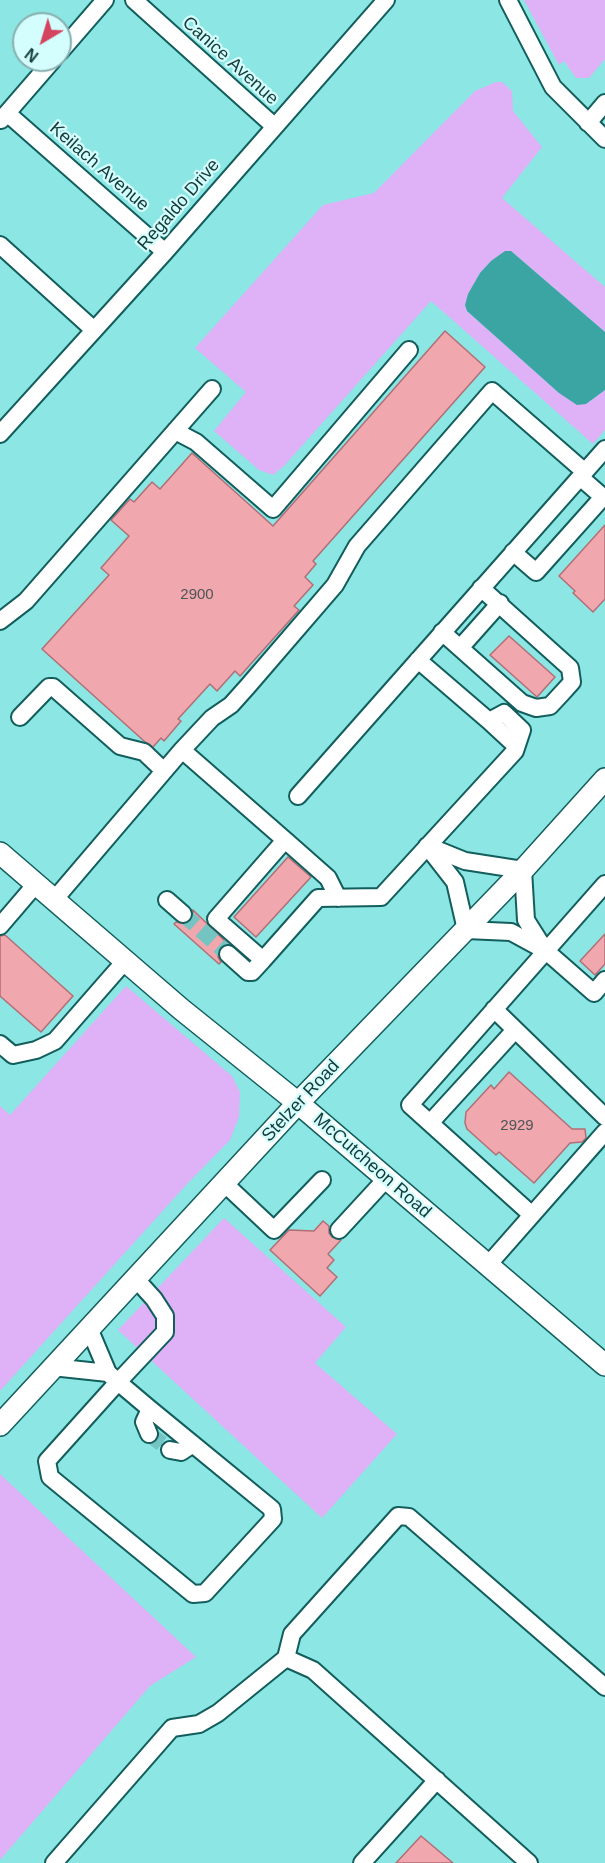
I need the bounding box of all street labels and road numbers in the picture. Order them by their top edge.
street label: Canice Avenue [178,12,282,110]
street label: Keilach Avenue [45,118,153,216]
street label: Regaldo Drive [133,155,225,255]
street label: Stelzer Road [258,1056,344,1146]
street label: McCutcheon Road [309,1109,435,1223]

